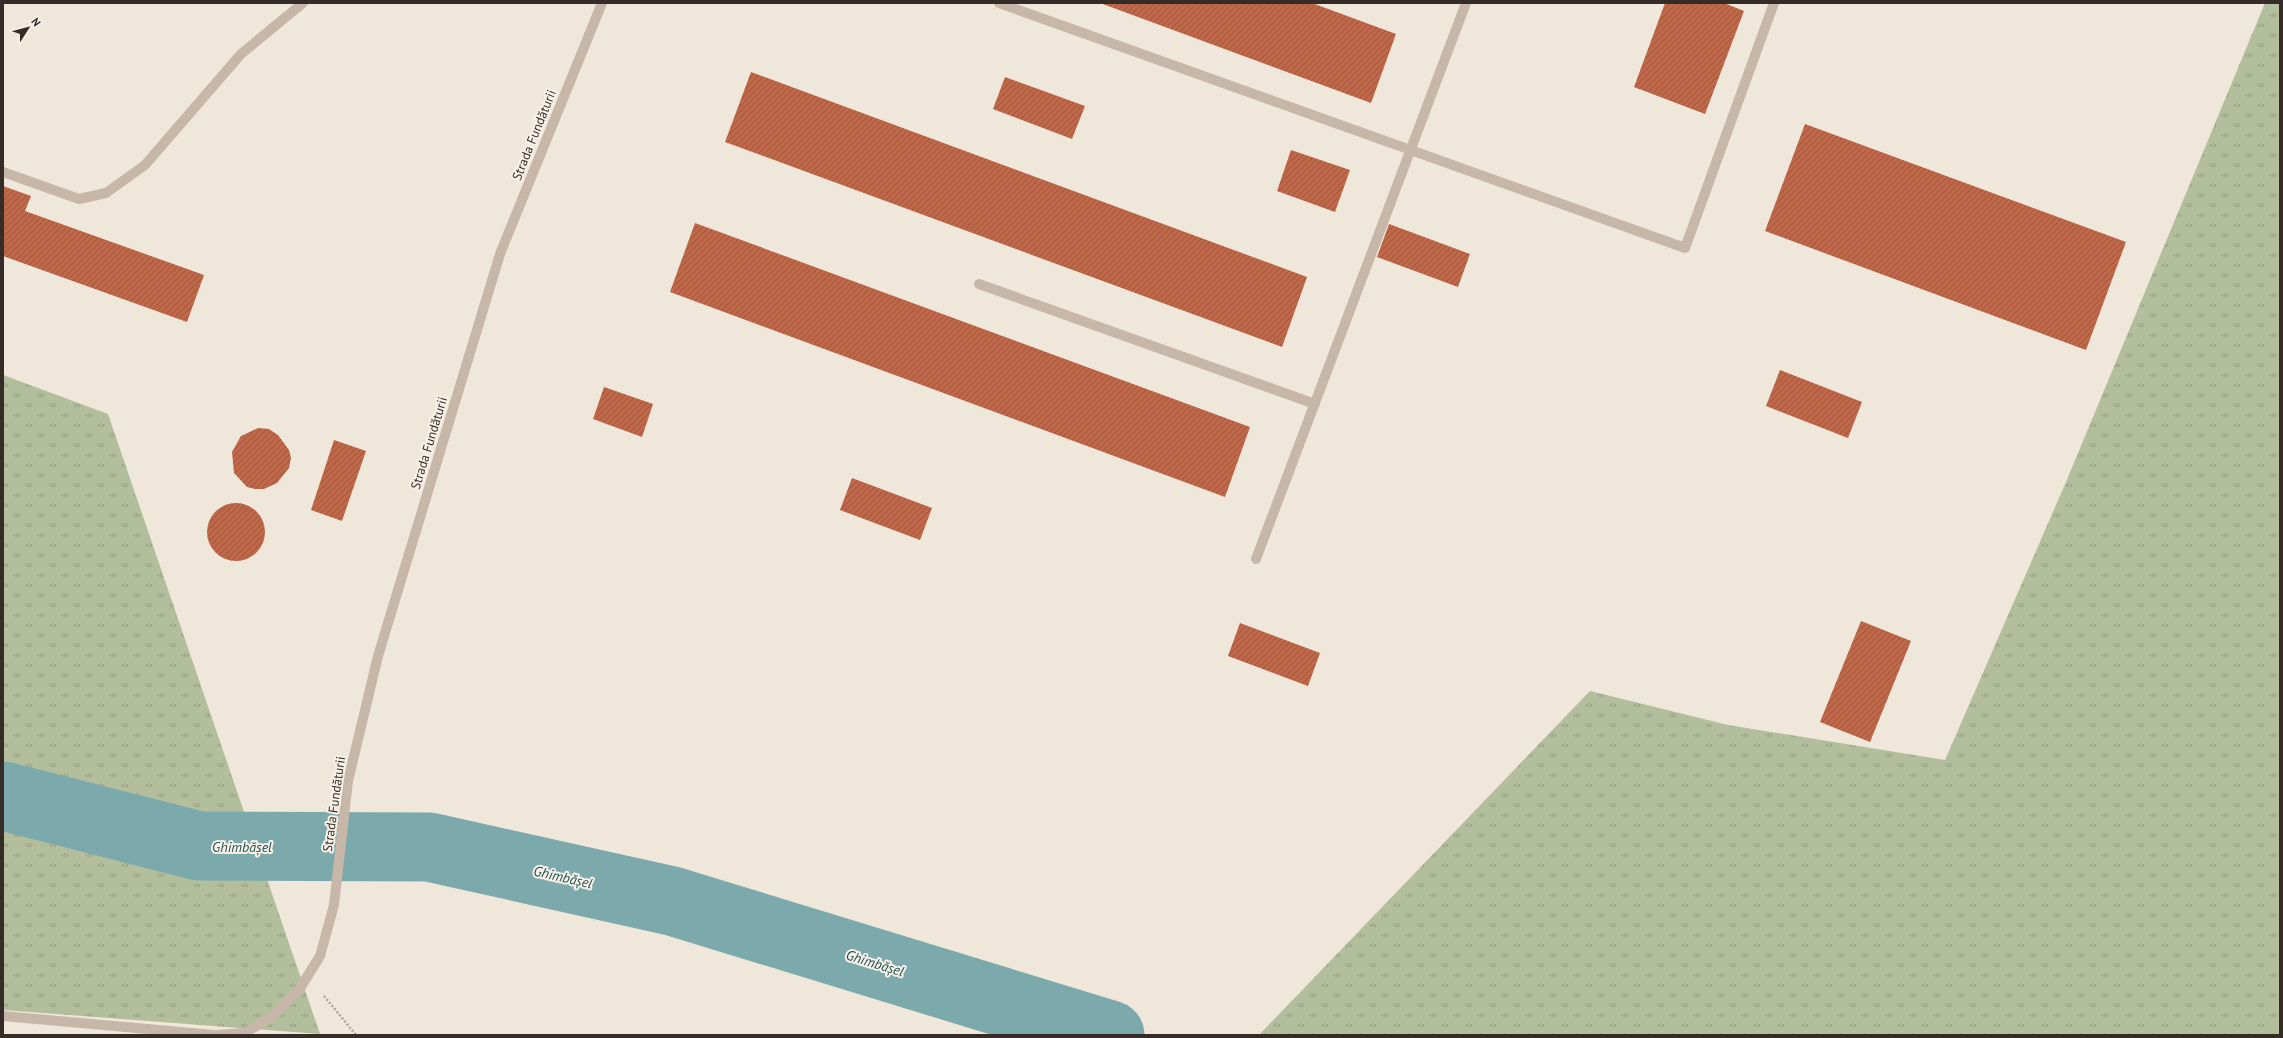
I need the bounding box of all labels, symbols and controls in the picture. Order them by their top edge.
north arrow [8,8,48,48]
text: N [28,15,44,29]
street label: Strada Fundăturii [508,87,560,183]
street label: Strada Fundăturii [407,395,451,491]
street label: Strada Fundăturii [319,755,349,853]
water label: Ghimbășel [212,838,272,856]
water label: Ghimbășel [532,862,594,893]
water label: Ghimbășel [844,946,906,980]

